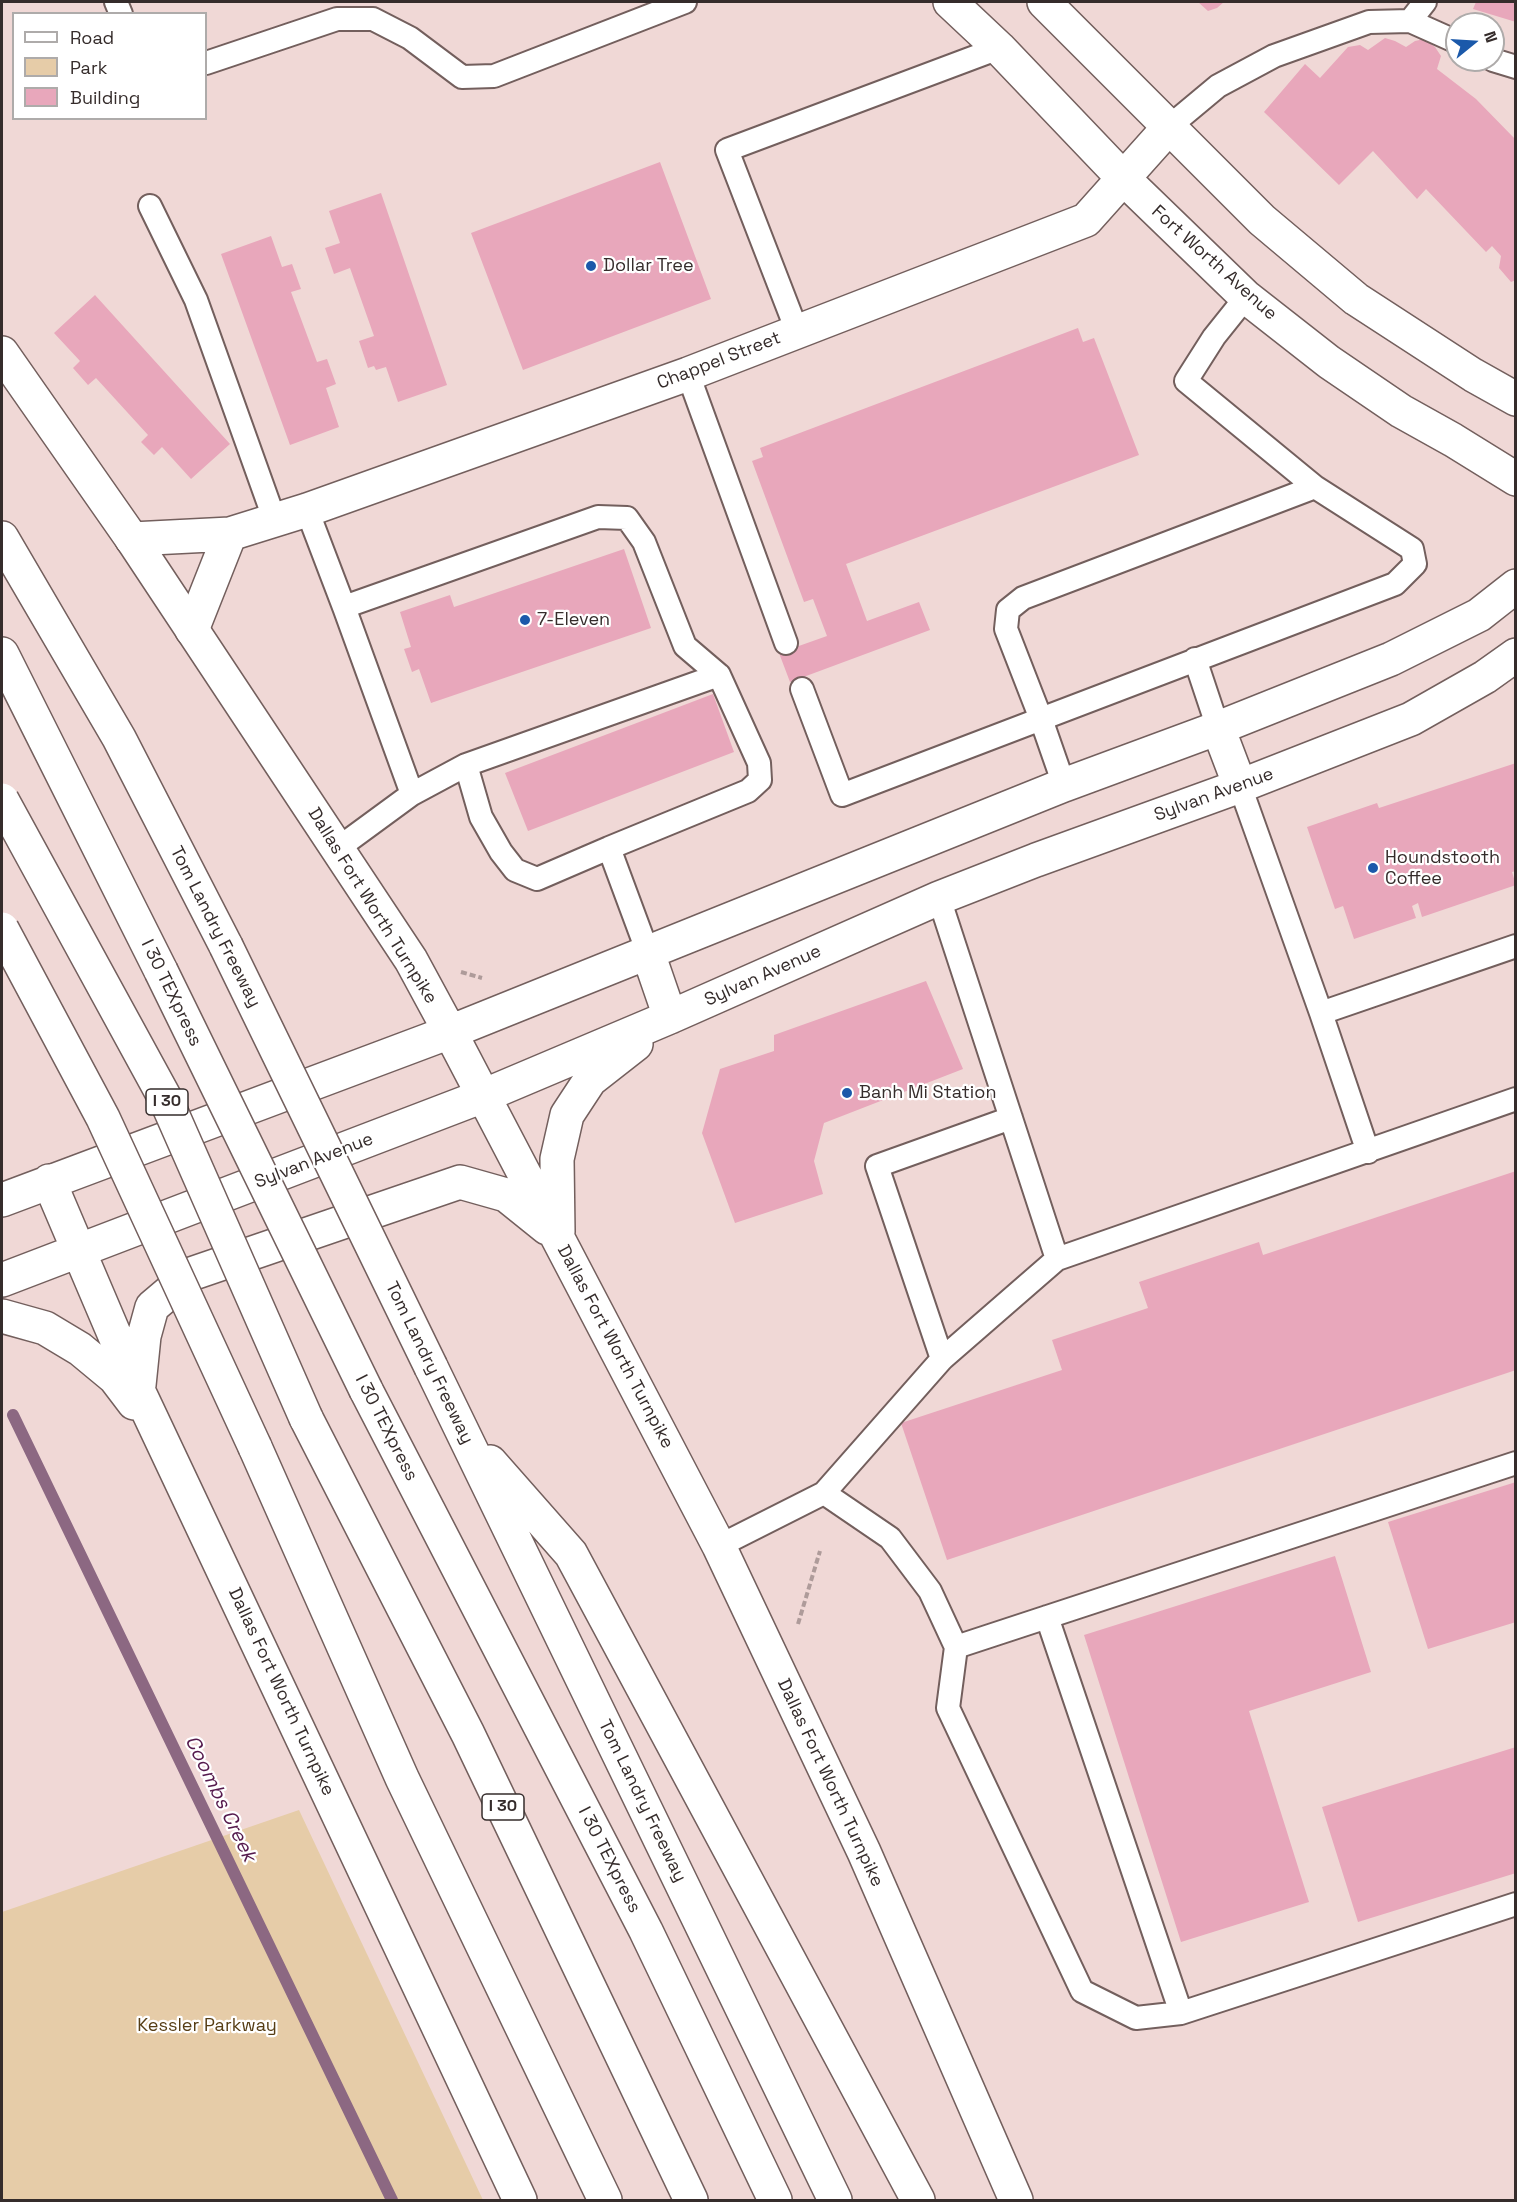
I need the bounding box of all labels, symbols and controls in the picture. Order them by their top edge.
legend [12,12,207,120]
north arrow [1445,12,1505,72]
text: Road [70,26,114,49]
text: N [1479,29,1502,45]
text: Park [70,56,107,79]
text: Building [70,86,140,109]
street label: Fort Worth Avenue [1147,201,1281,325]
place label: Dollar Tree [603,255,694,277]
marker: Dollar Tree [584,259,598,273]
street label: Chappel Street [654,327,784,395]
place label: 7-Eleven [537,609,610,631]
marker: 7-Eleven [518,613,532,627]
street label: Sylvan Avenue [1151,763,1277,827]
street label: Dallas Fort Worth Turnpike [303,804,441,1008]
street label: Tom Landry Freeway [165,843,265,1011]
place label: Houndstooth Coffee [1385,847,1500,890]
marker: Houndstooth Coffee [1366,861,1380,875]
street label: I 30 TEXpress [136,936,206,1050]
street label: Sylvan Avenue [701,941,825,1011]
place label: Banh Mi Station [859,1082,996,1104]
marker: Banh Mi Station [840,1086,854,1100]
road number: I 30 [146,1089,188,1115]
street label: Sylvan Avenue [252,1128,376,1194]
street label: Dallas Fort Worth Turnpike [552,1242,678,1452]
street label: Tom Landry Freeway [380,1278,478,1448]
street label: I 30 TEXpress [350,1371,422,1485]
street label: Dallas Fort Worth Turnpike [223,1584,339,1800]
street label: Dallas Fort Worth Turnpike [772,1675,888,1891]
street label: Tom Landry Freeway [593,1716,691,1886]
water label: Coombs Creek [179,1732,261,1866]
road number: I 30 [482,1794,524,1820]
street label: I 30 TEXpress [573,1803,645,1917]
park label: Kessler Parkway [137,2015,277,2037]

